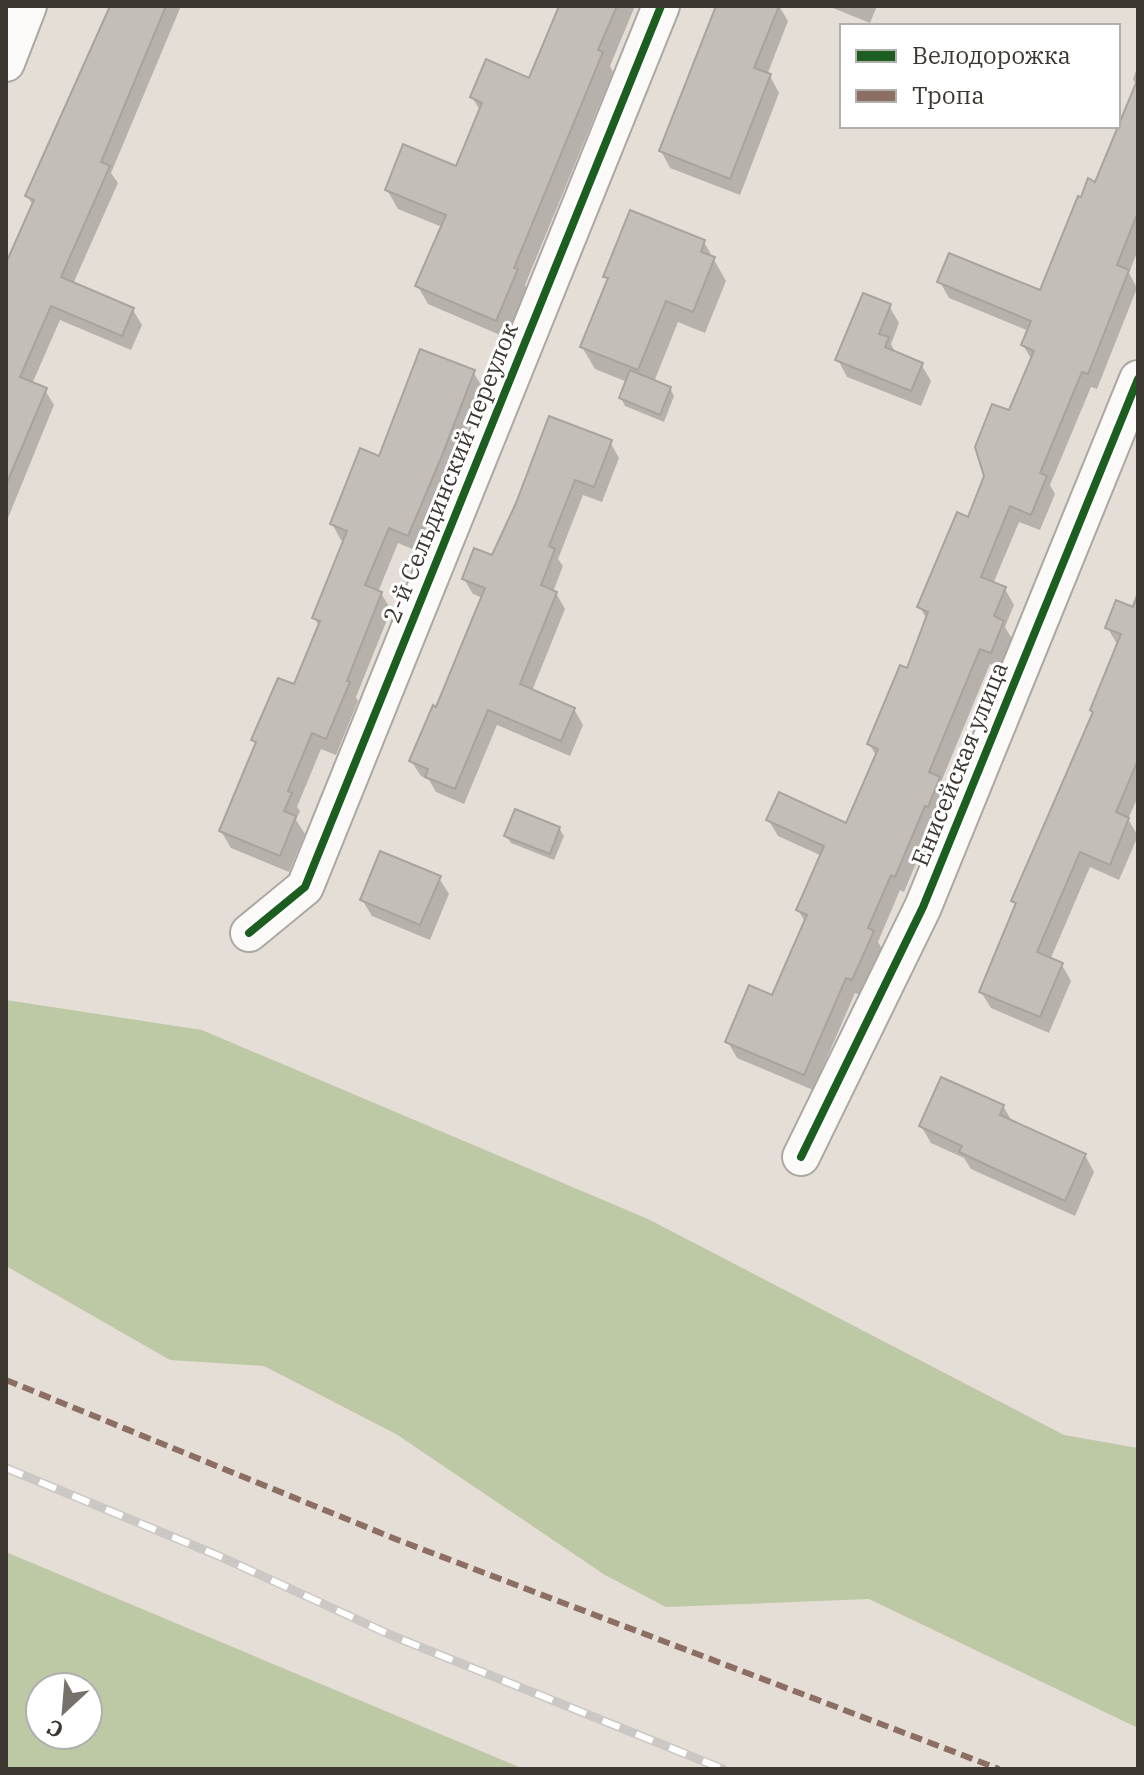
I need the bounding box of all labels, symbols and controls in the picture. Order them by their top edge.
legend [840,24,1120,128]
text: Велодорожка [912,39,1071,71]
text: Тропа [912,79,984,111]
street label: 2-й Сельдинский переулок [375,318,525,627]
street label: Енисейская улица [903,657,1015,871]
north arrow [24,1671,104,1751]
text: С [42,1713,68,1746]

